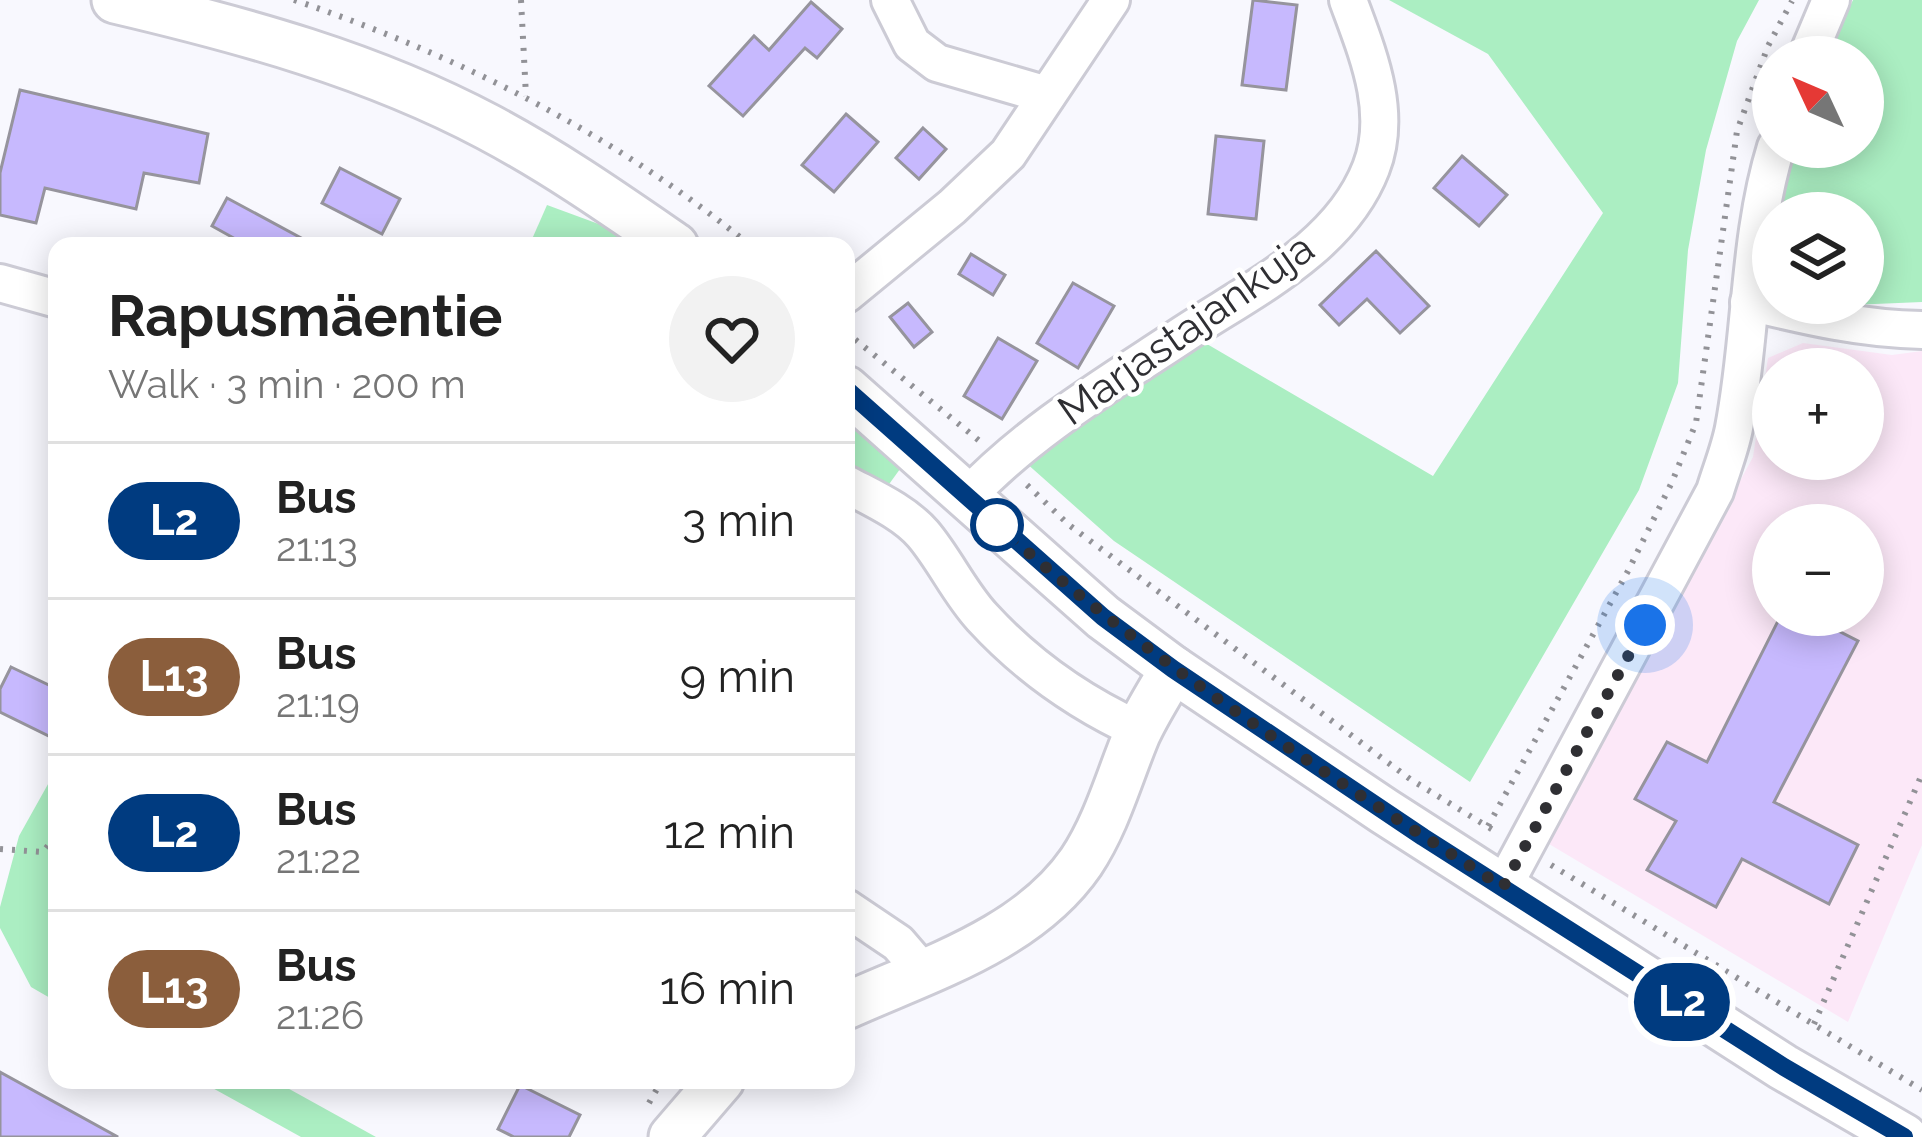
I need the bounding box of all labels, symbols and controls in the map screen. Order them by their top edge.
north arrow [1752,36,1884,168]
map controls [1752,36,1884,636]
button: layers [1752,192,1884,324]
street label: Marjastajankuja [1049,223,1323,435]
button: heart [669,276,795,402]
text: Rapusmäentie [108,282,502,349]
button: + [1752,348,1884,480]
text: Walk · 3 min · 200 m [108,361,465,407]
text: Bus [276,471,357,524]
text: 3 min [682,494,795,547]
text: L2 [150,496,198,545]
unlabelled marker [972,500,1022,550]
button: − [1752,504,1884,636]
text: 21:13 [276,524,358,570]
your location [1615,595,1675,655]
text: Bus [276,627,357,680]
text: 9 min [680,650,795,703]
text: L13 [140,652,208,701]
text: 21:19 [276,680,360,726]
text: Bus [276,783,357,836]
text: 12 min [663,806,795,859]
text: L2 [150,808,198,857]
text: 21:22 [276,836,361,882]
text: Bus [276,939,357,992]
text: 16 min [660,962,795,1015]
line badge: L2 [1628,963,1736,1041]
text: L13 [140,964,208,1013]
text: L2 [1658,977,1706,1026]
text: 21:26 [276,992,364,1038]

